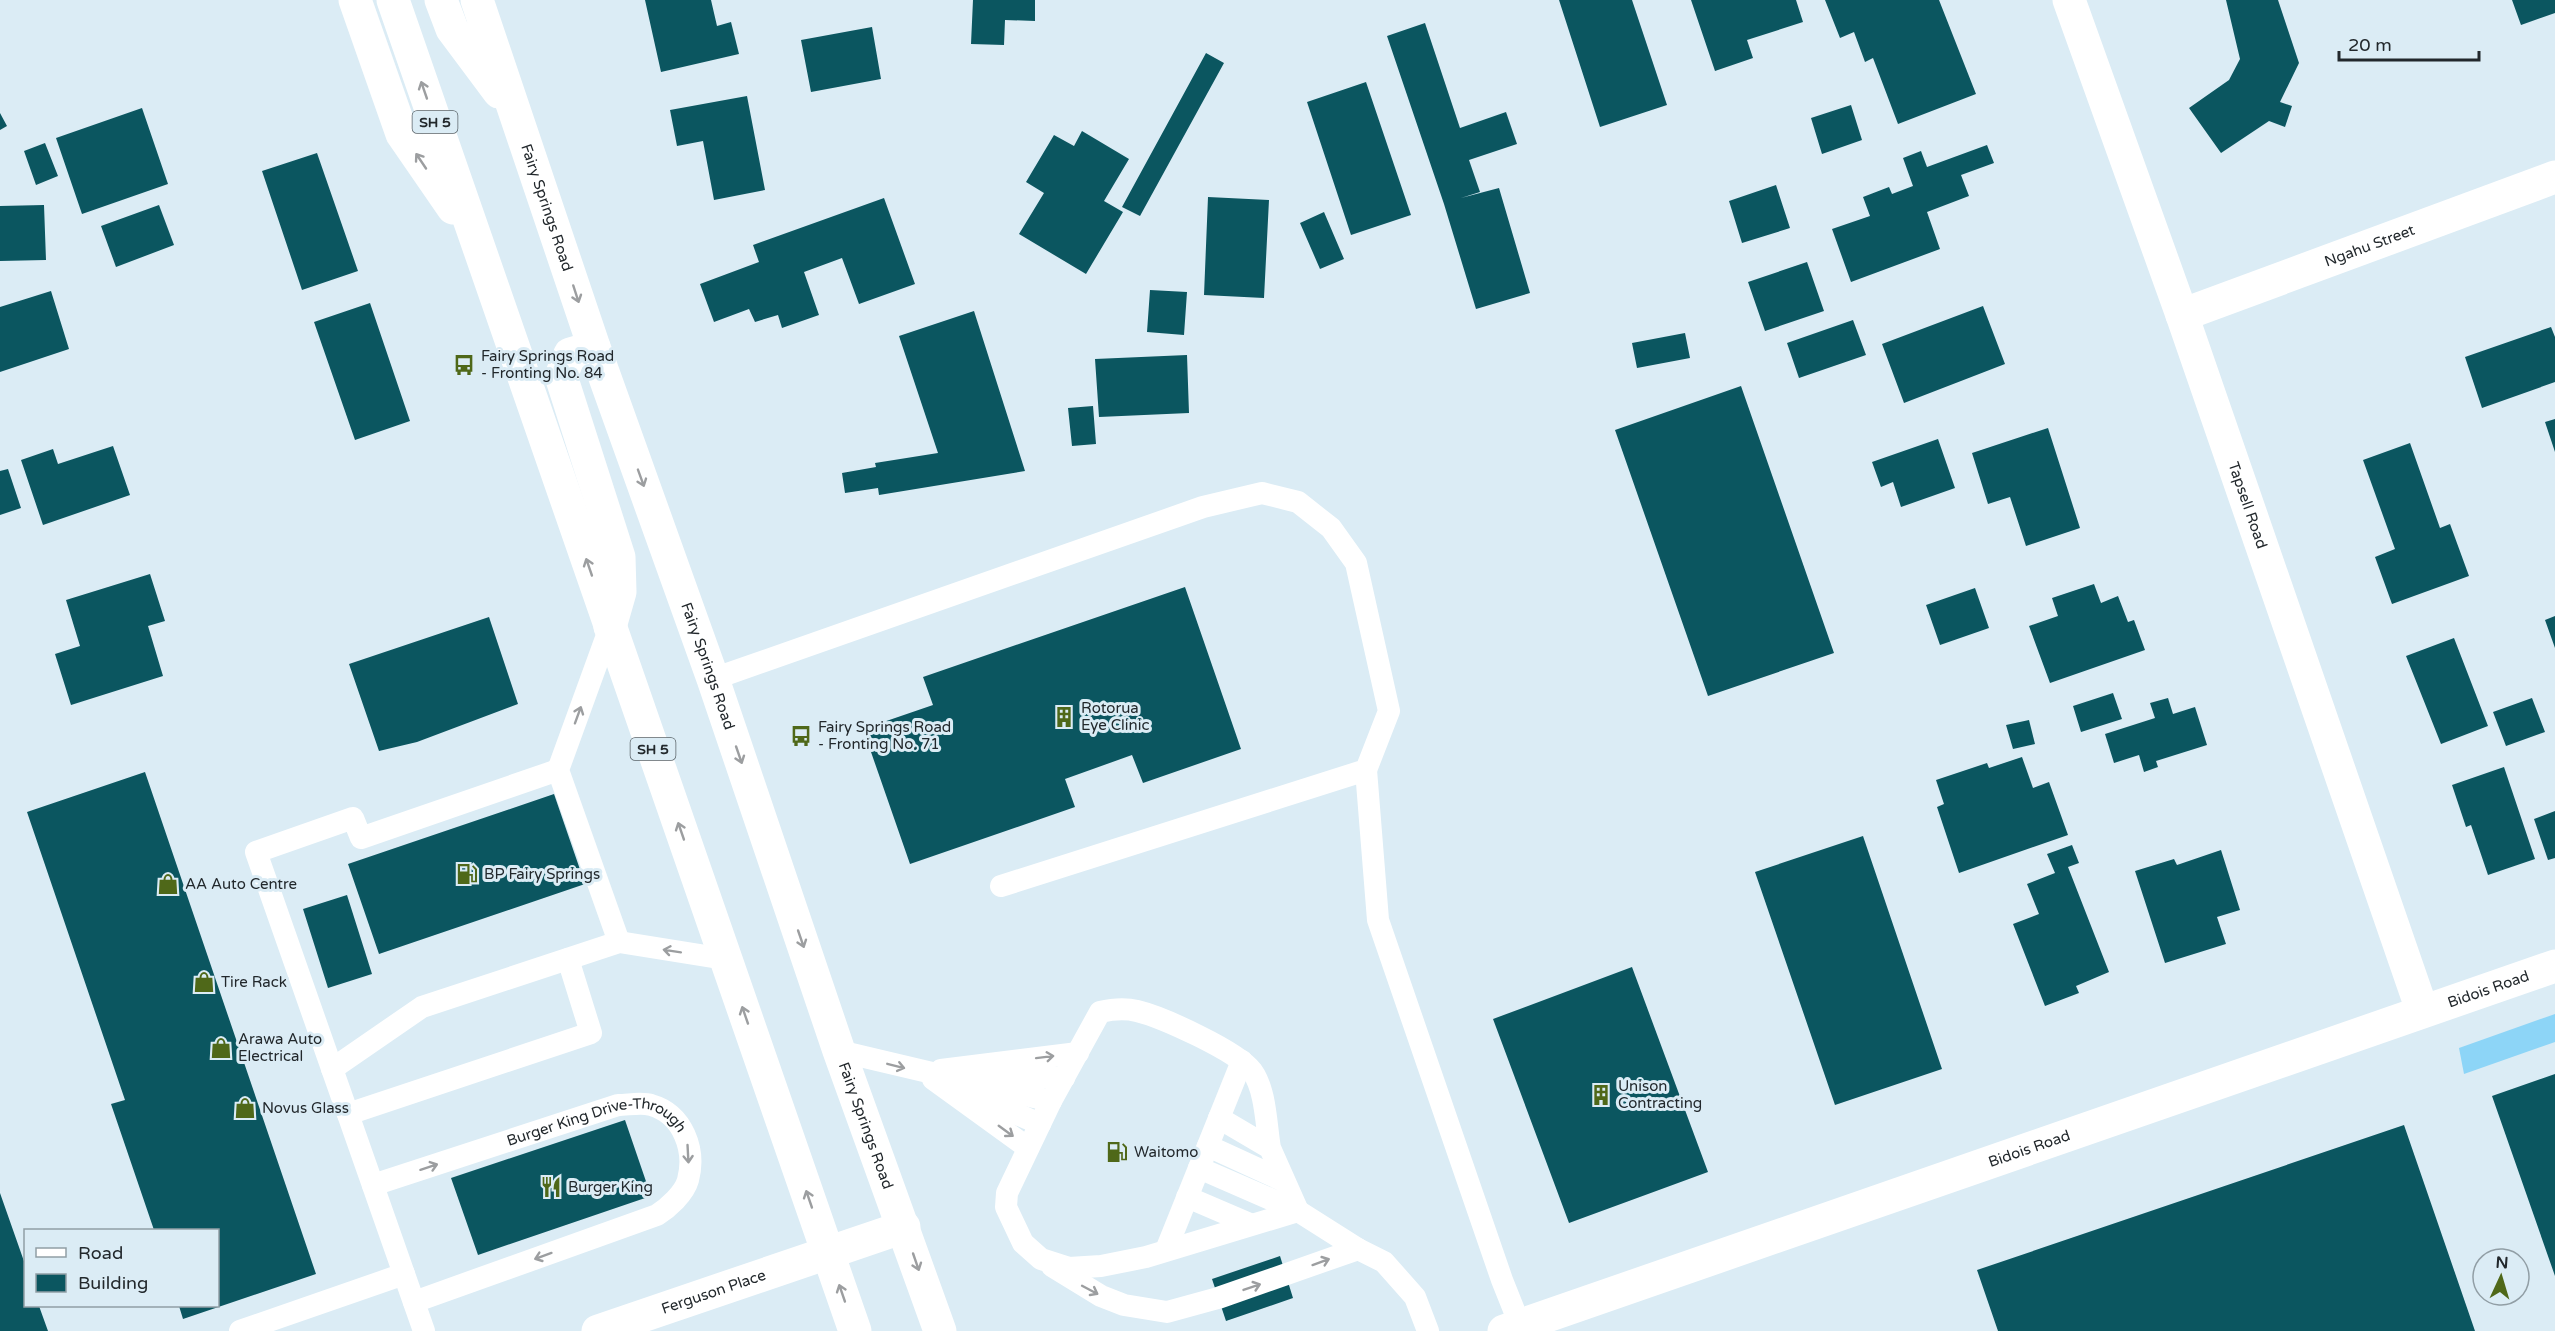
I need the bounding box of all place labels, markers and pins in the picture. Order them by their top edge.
place label: Fairy Springs Road - Fronting No. 84 [481,347,614,382]
bus stop icon: Fairy Springs Road - Fronting No. 84 [452,353,476,377]
place label: Rotorua Eye Clinic [1081,699,1149,734]
building icon: Rotorua Eye Clinic [1052,705,1076,729]
place label: Fairy Springs Road - Fronting No. 71 [818,718,951,753]
bus stop icon: Fairy Springs Road - Fronting No. 71 [789,724,813,748]
fuel station icon: BP Fairy Springs [455,862,479,886]
place label: BP Fairy Springs [484,865,600,883]
shop icon: AA Auto Centre [156,872,180,896]
place label: AA Auto Centre [185,875,297,893]
shop icon: Tire Rack [192,970,216,994]
place label: Tire Rack [221,973,287,991]
place label: Arawa Auto Electrical [238,1030,322,1065]
shop icon: Arawa Auto Electrical [209,1036,233,1060]
place label: Unison Contracting [1618,1077,1702,1112]
building icon: Unison Contracting [1589,1083,1613,1107]
shop icon: Novus Glass [233,1096,257,1120]
place label: Novus Glass [262,1099,349,1117]
fuel station icon: Waitomo [1105,1140,1129,1164]
place label: Waitomo [1134,1143,1198,1161]
restaurant icon: Burger King [539,1175,563,1199]
place label: Burger King [568,1178,653,1196]

